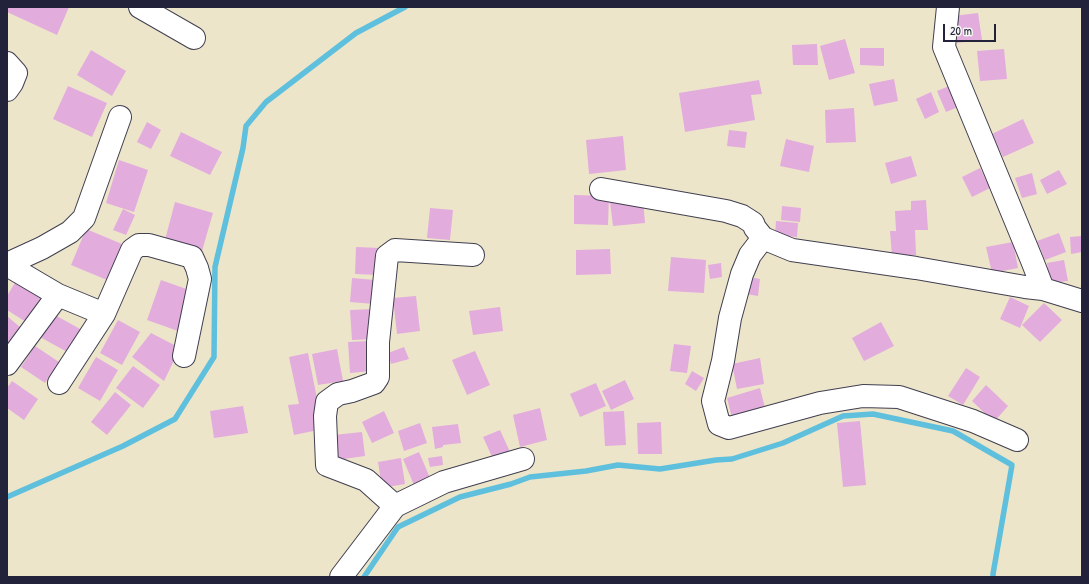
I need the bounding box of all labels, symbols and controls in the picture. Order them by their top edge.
scale bar [945,16,998,42]
text: 20 m [950,22,972,39]

